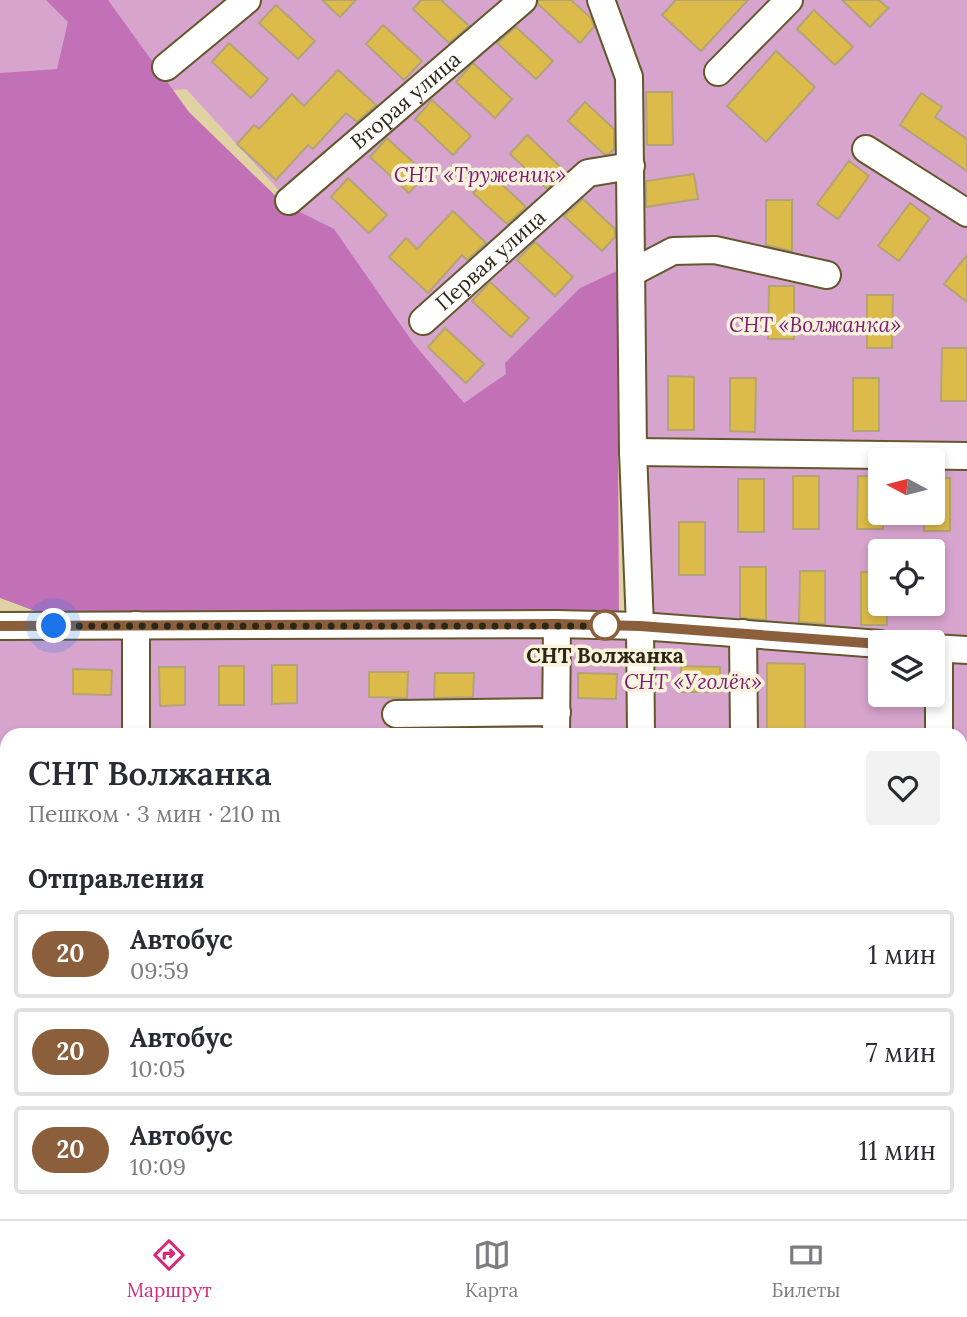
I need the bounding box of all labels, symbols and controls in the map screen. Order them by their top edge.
street label: Вторая улица [345,45,466,155]
park label: СНТ «Труженик» [394,161,566,188]
street label: Первая улица [430,203,551,316]
park label: СНТ «Волжанка» [729,311,901,338]
north arrow [868,448,945,525]
map controls [868,448,945,707]
button: locate [868,539,945,616]
your location [36,608,71,643]
marker: СНТ Волжанка [590,610,620,640]
button: layers [868,630,945,707]
place label: СНТ Волжанка [526,642,684,669]
park label: СНТ «Уголёк» [624,668,762,695]
button: heart [866,751,940,825]
text: СНТ Волжанка [28,752,272,794]
text: Пешком · 3 мин · 210 m [28,799,281,828]
text: Отправления [28,862,204,895]
text: Автобус [130,923,233,956]
text: 20 [56,938,85,969]
text: 1 мин [868,938,936,971]
text: 09:59 [130,956,189,985]
text: Автобус [130,1021,233,1054]
text: 20 [56,1036,85,1067]
text: 7 мин [866,1036,936,1069]
text: 10:05 [130,1054,185,1083]
text: Автобус [130,1119,233,1152]
text: 20 [56,1134,85,1165]
text: 11 мин [859,1134,936,1167]
text: 10:09 [130,1152,186,1181]
tab: Маршрут [127,1236,212,1302]
tab: Карта [465,1236,518,1302]
tab: Билеты [772,1236,840,1302]

